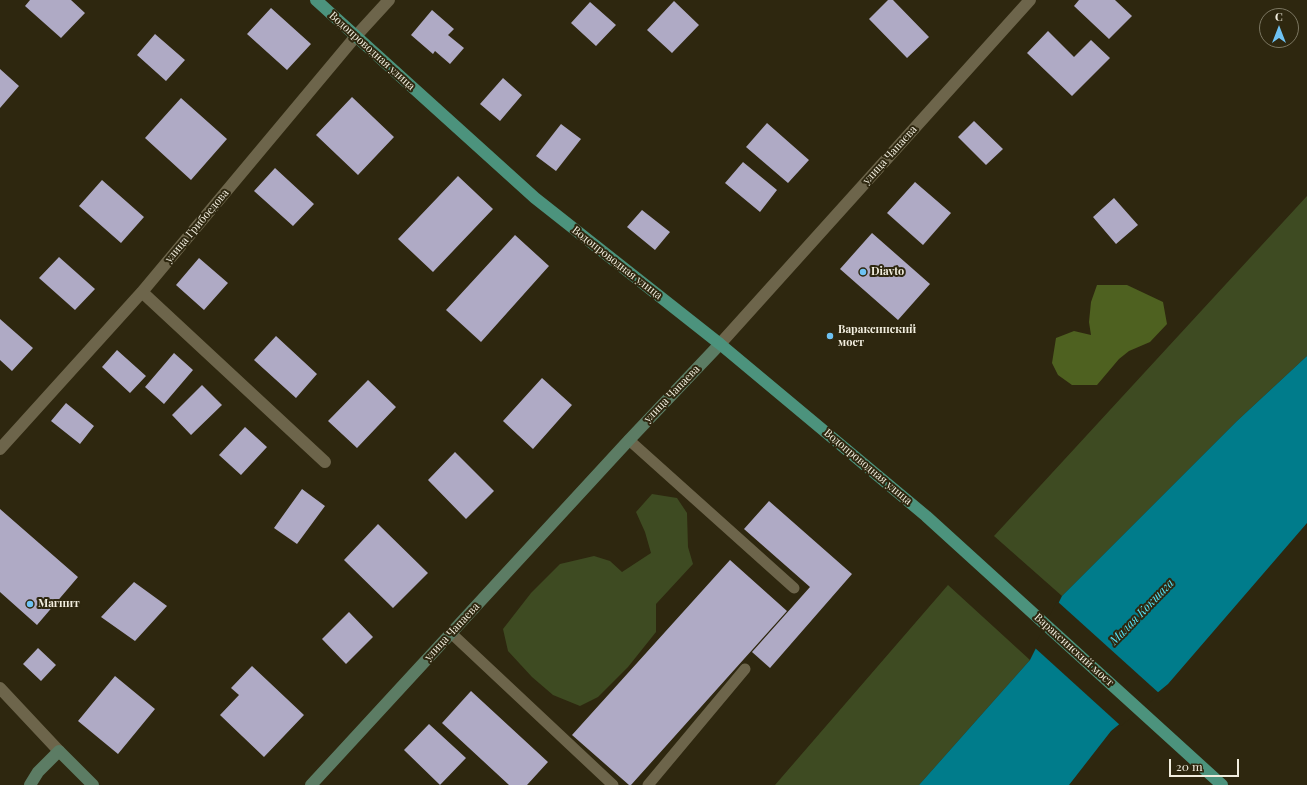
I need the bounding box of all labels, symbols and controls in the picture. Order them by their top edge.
north arrow [1259,8,1299,48]
street label: Водопроводная улица [326,9,418,93]
text: С [1275,9,1283,24]
street label: улица Чапаева [860,123,920,187]
street label: улица Грибоедова [162,186,232,266]
street label: Водопроводная улица [569,224,665,302]
place label: Diavto [871,265,904,279]
marker: Diavto [858,267,868,277]
place label: Вараксинский мост [838,323,916,349]
marker: Вараксинский мост [825,331,835,341]
street label: улица Чапаева [641,363,703,425]
street label: Водопроводная улица [821,426,915,508]
water label: Малая Кокшага [1107,576,1177,648]
place label: Магнит [38,597,80,611]
marker: Магнит [25,599,35,609]
street label: улица Чапаева [422,600,482,664]
street label: Вараксинский мост [1031,611,1117,689]
scale bar [1171,751,1241,777]
text: 20 m [1176,758,1203,774]

